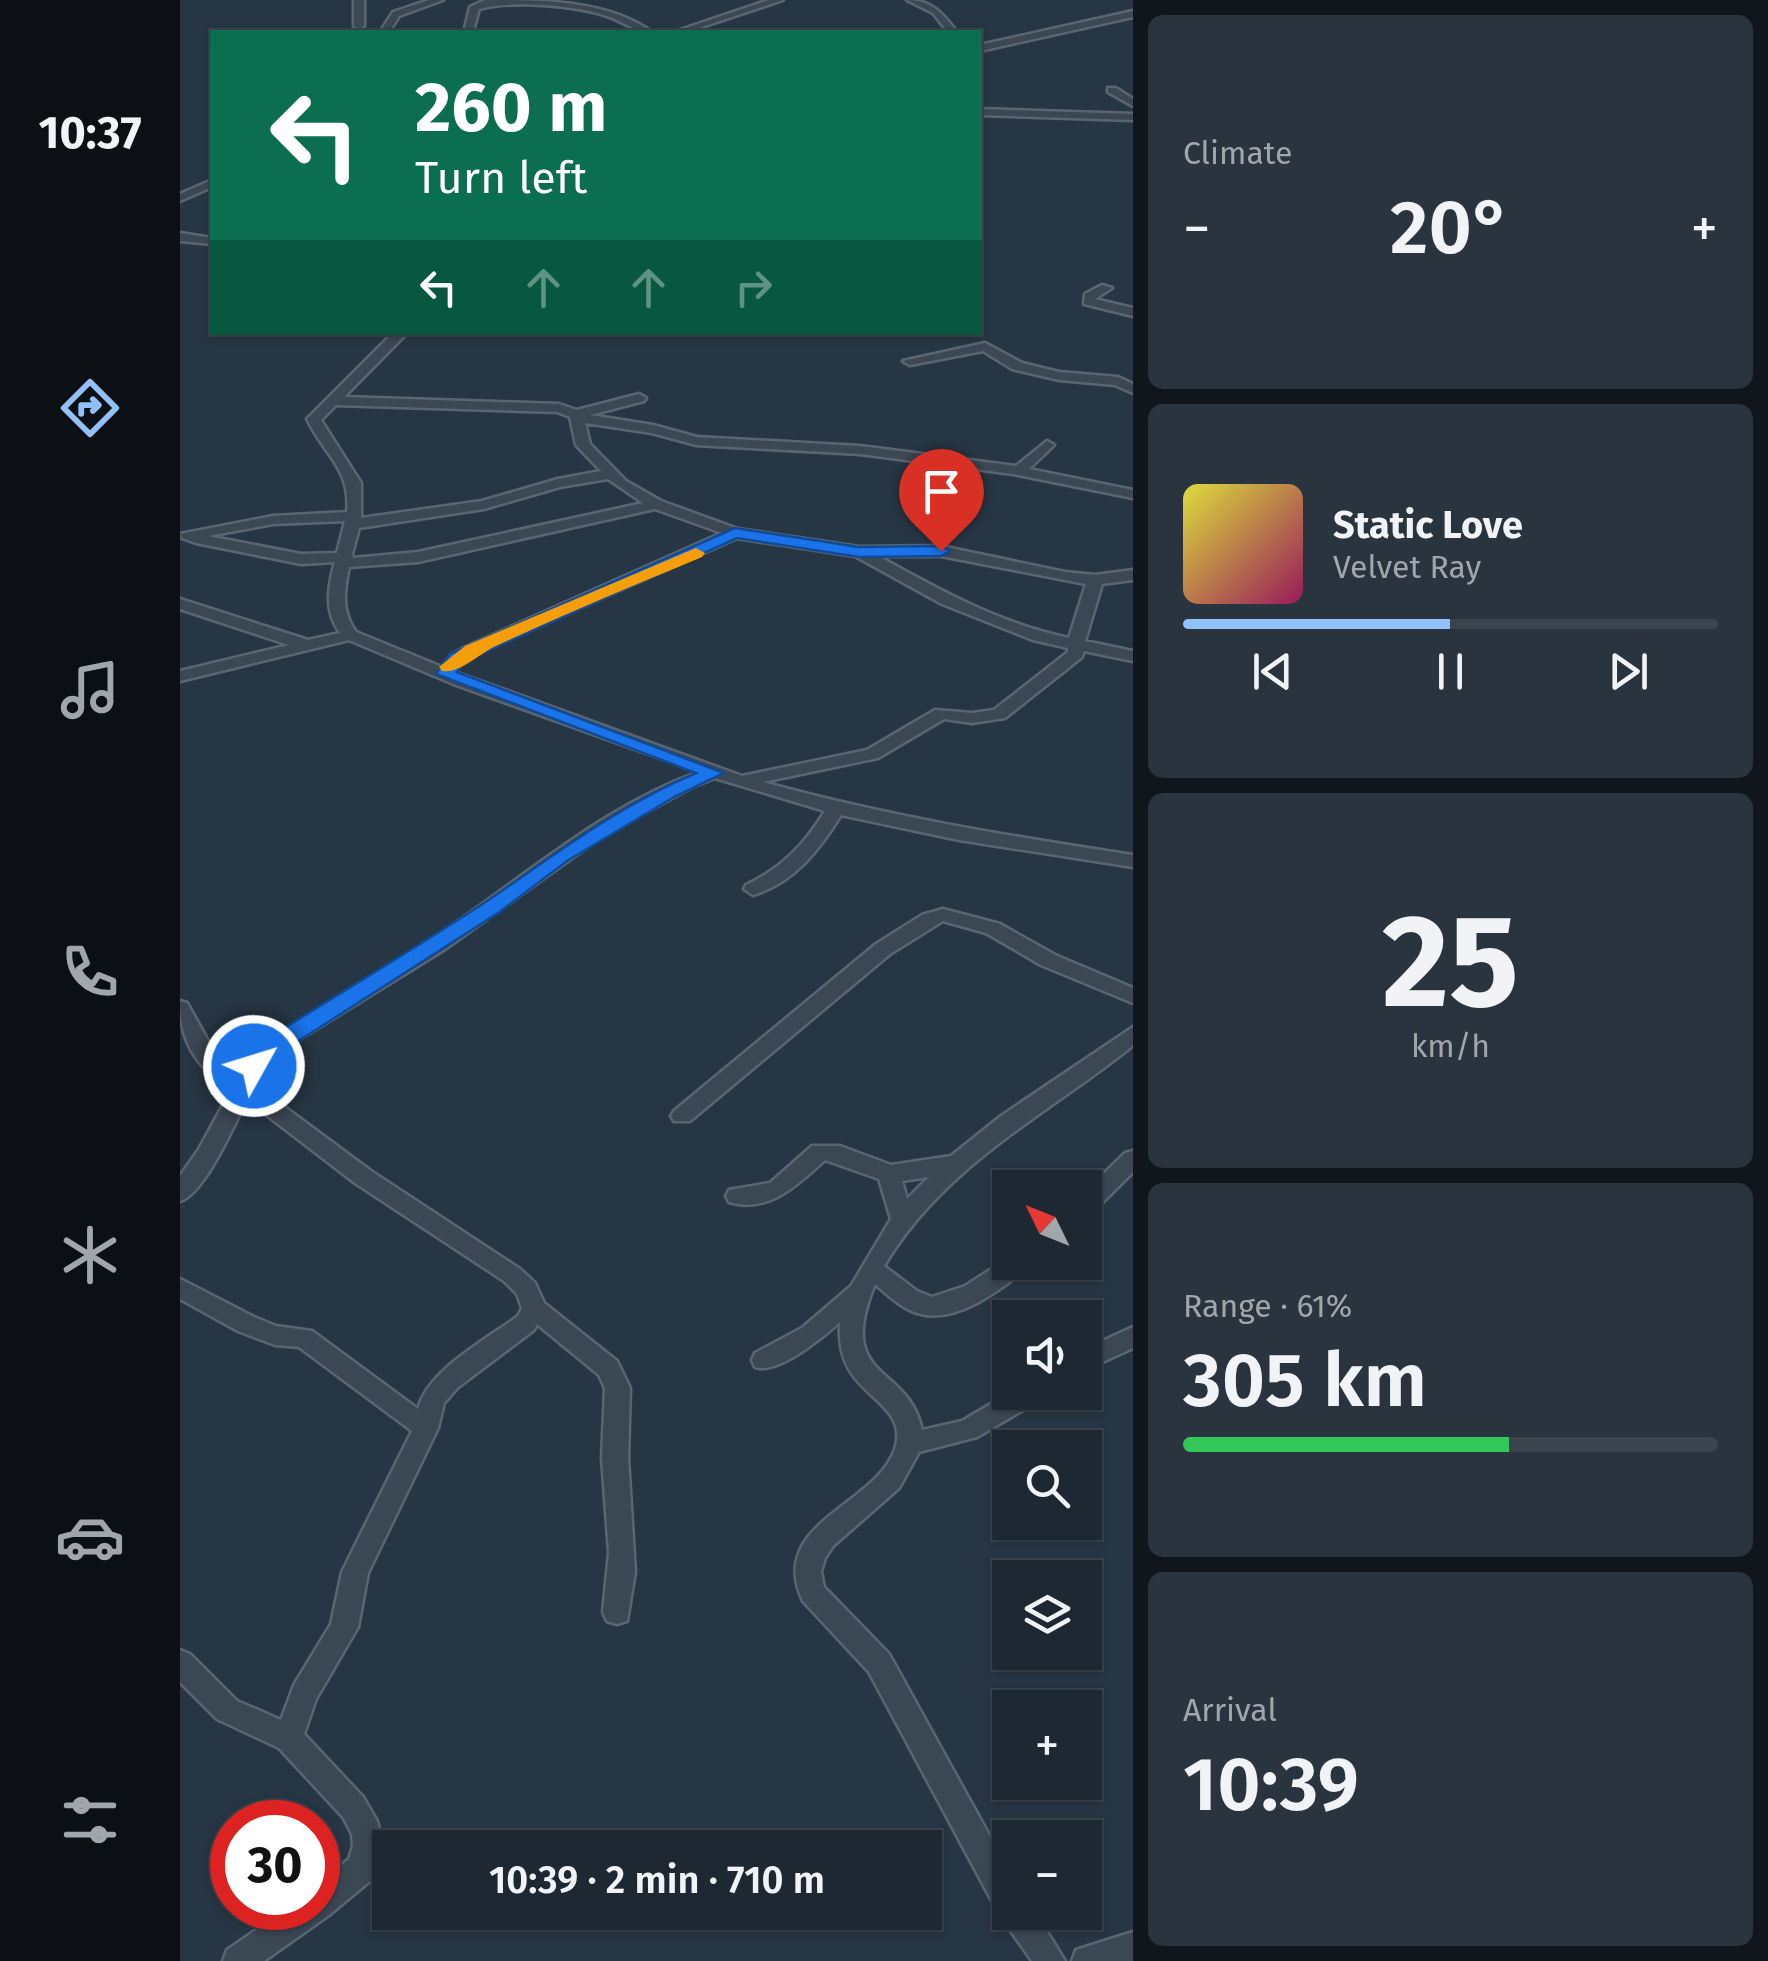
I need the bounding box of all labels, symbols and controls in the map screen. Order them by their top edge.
text: 260 m [415,66,607,150]
icon: left [250,70,380,200]
text: 10:37 [39,106,141,160]
text: Climate [1183,134,1292,172]
text: Turn left [415,151,587,205]
text: 20° [1390,183,1511,273]
text: − [1183,196,1211,262]
text: + [1691,196,1718,262]
icon: left [411,260,466,315]
icon: ahead [516,260,571,315]
icon: ahead [621,260,676,315]
icon: right [726,260,781,315]
icon: directions [55,373,125,443]
pin [899,449,984,552]
icon: arrive [914,464,969,519]
text: Static Love [1333,502,1523,548]
text: Velvet Ray [1333,548,1481,586]
icon: previous [1245,644,1300,699]
icon: pause [1423,644,1478,699]
icon: next [1601,644,1656,699]
icon: music [55,655,125,725]
text: 25 [1382,884,1519,1040]
icon: phone [55,937,125,1007]
position arrow [202,1014,306,1118]
text: km/h [1411,1027,1490,1065]
north arrow [992,1170,1102,1280]
map controls [992,1170,1102,1930]
icon: climate [55,1220,125,1290]
text: Range · 61% [1183,1287,1352,1325]
button: sound [992,1300,1102,1410]
text: 305 km [1183,1336,1427,1426]
button: search [992,1430,1102,1540]
icon: car [55,1502,125,1572]
button: layers [992,1560,1102,1670]
button: + [992,1690,1102,1800]
text: Arrival [1183,1691,1277,1729]
text: 10:39 [1183,1740,1359,1830]
icon: filters [55,1785,125,1855]
speed limit sign: 30 [210,1800,340,1930]
button: − [992,1820,1102,1930]
text: 10:39 · 2 min · 710 m [489,1857,825,1903]

